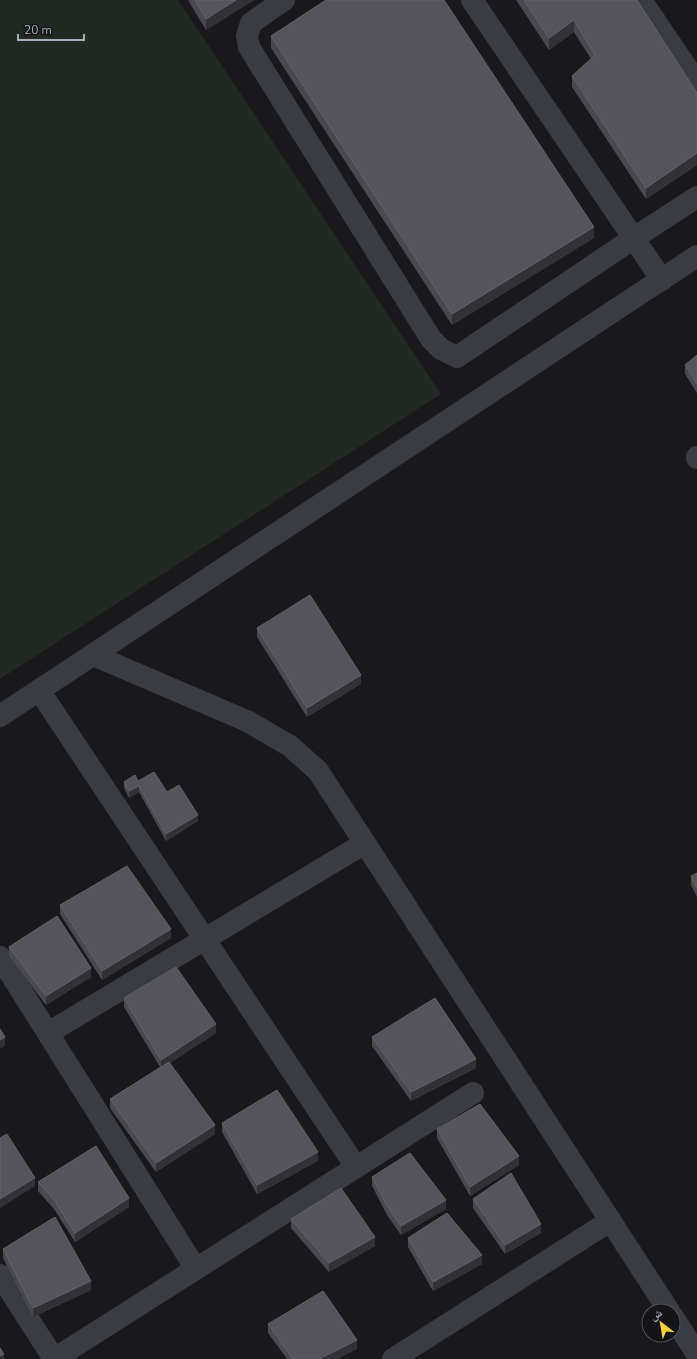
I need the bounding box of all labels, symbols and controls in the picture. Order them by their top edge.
scale bar [18,16,84,42]
text: 20 m [24,22,52,38]
north arrow [641,1303,681,1343]
text: ش [647,1305,665,1324]

